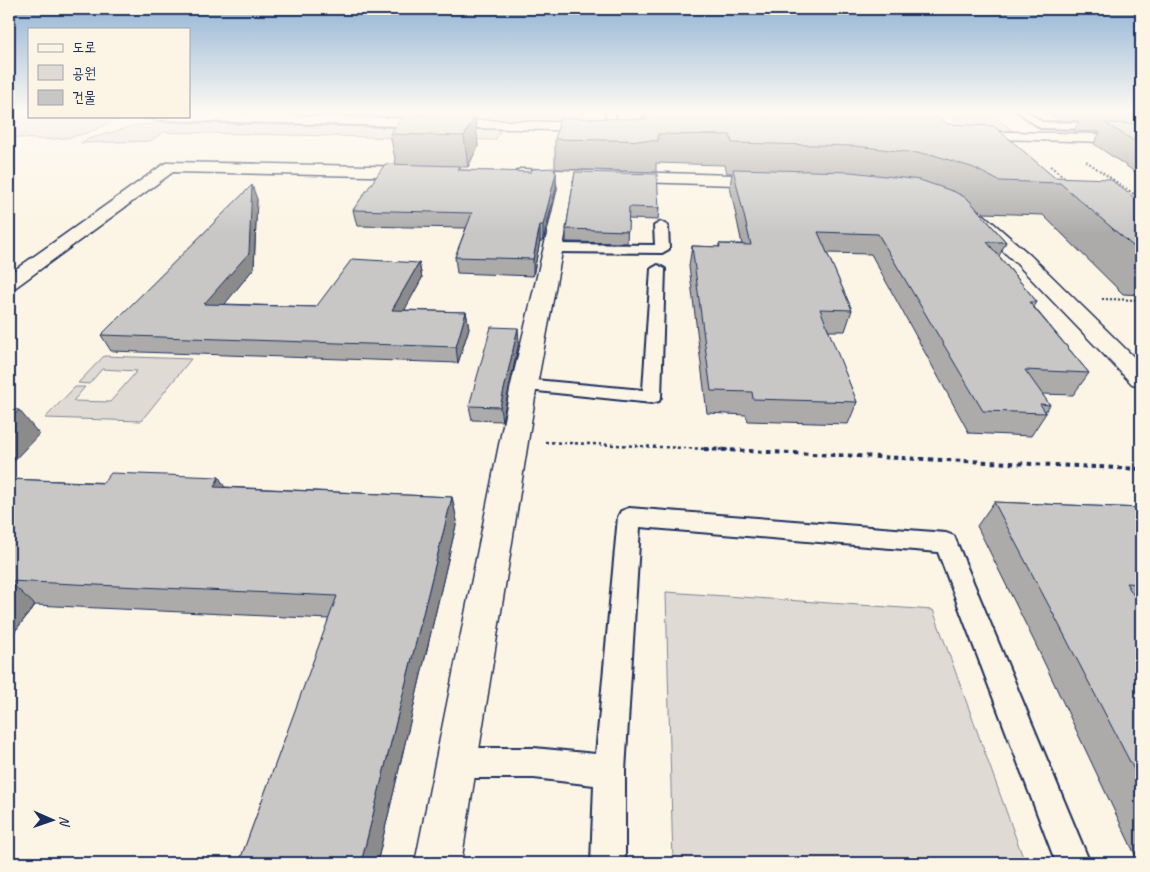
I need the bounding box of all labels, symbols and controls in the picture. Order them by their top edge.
legend [28,28,190,118]
text: 도로 [72,38,96,57]
text: 공원 [72,64,96,83]
text: 건물 [72,88,96,107]
north arrow [28,794,78,844]
text: N [56,816,73,827]

